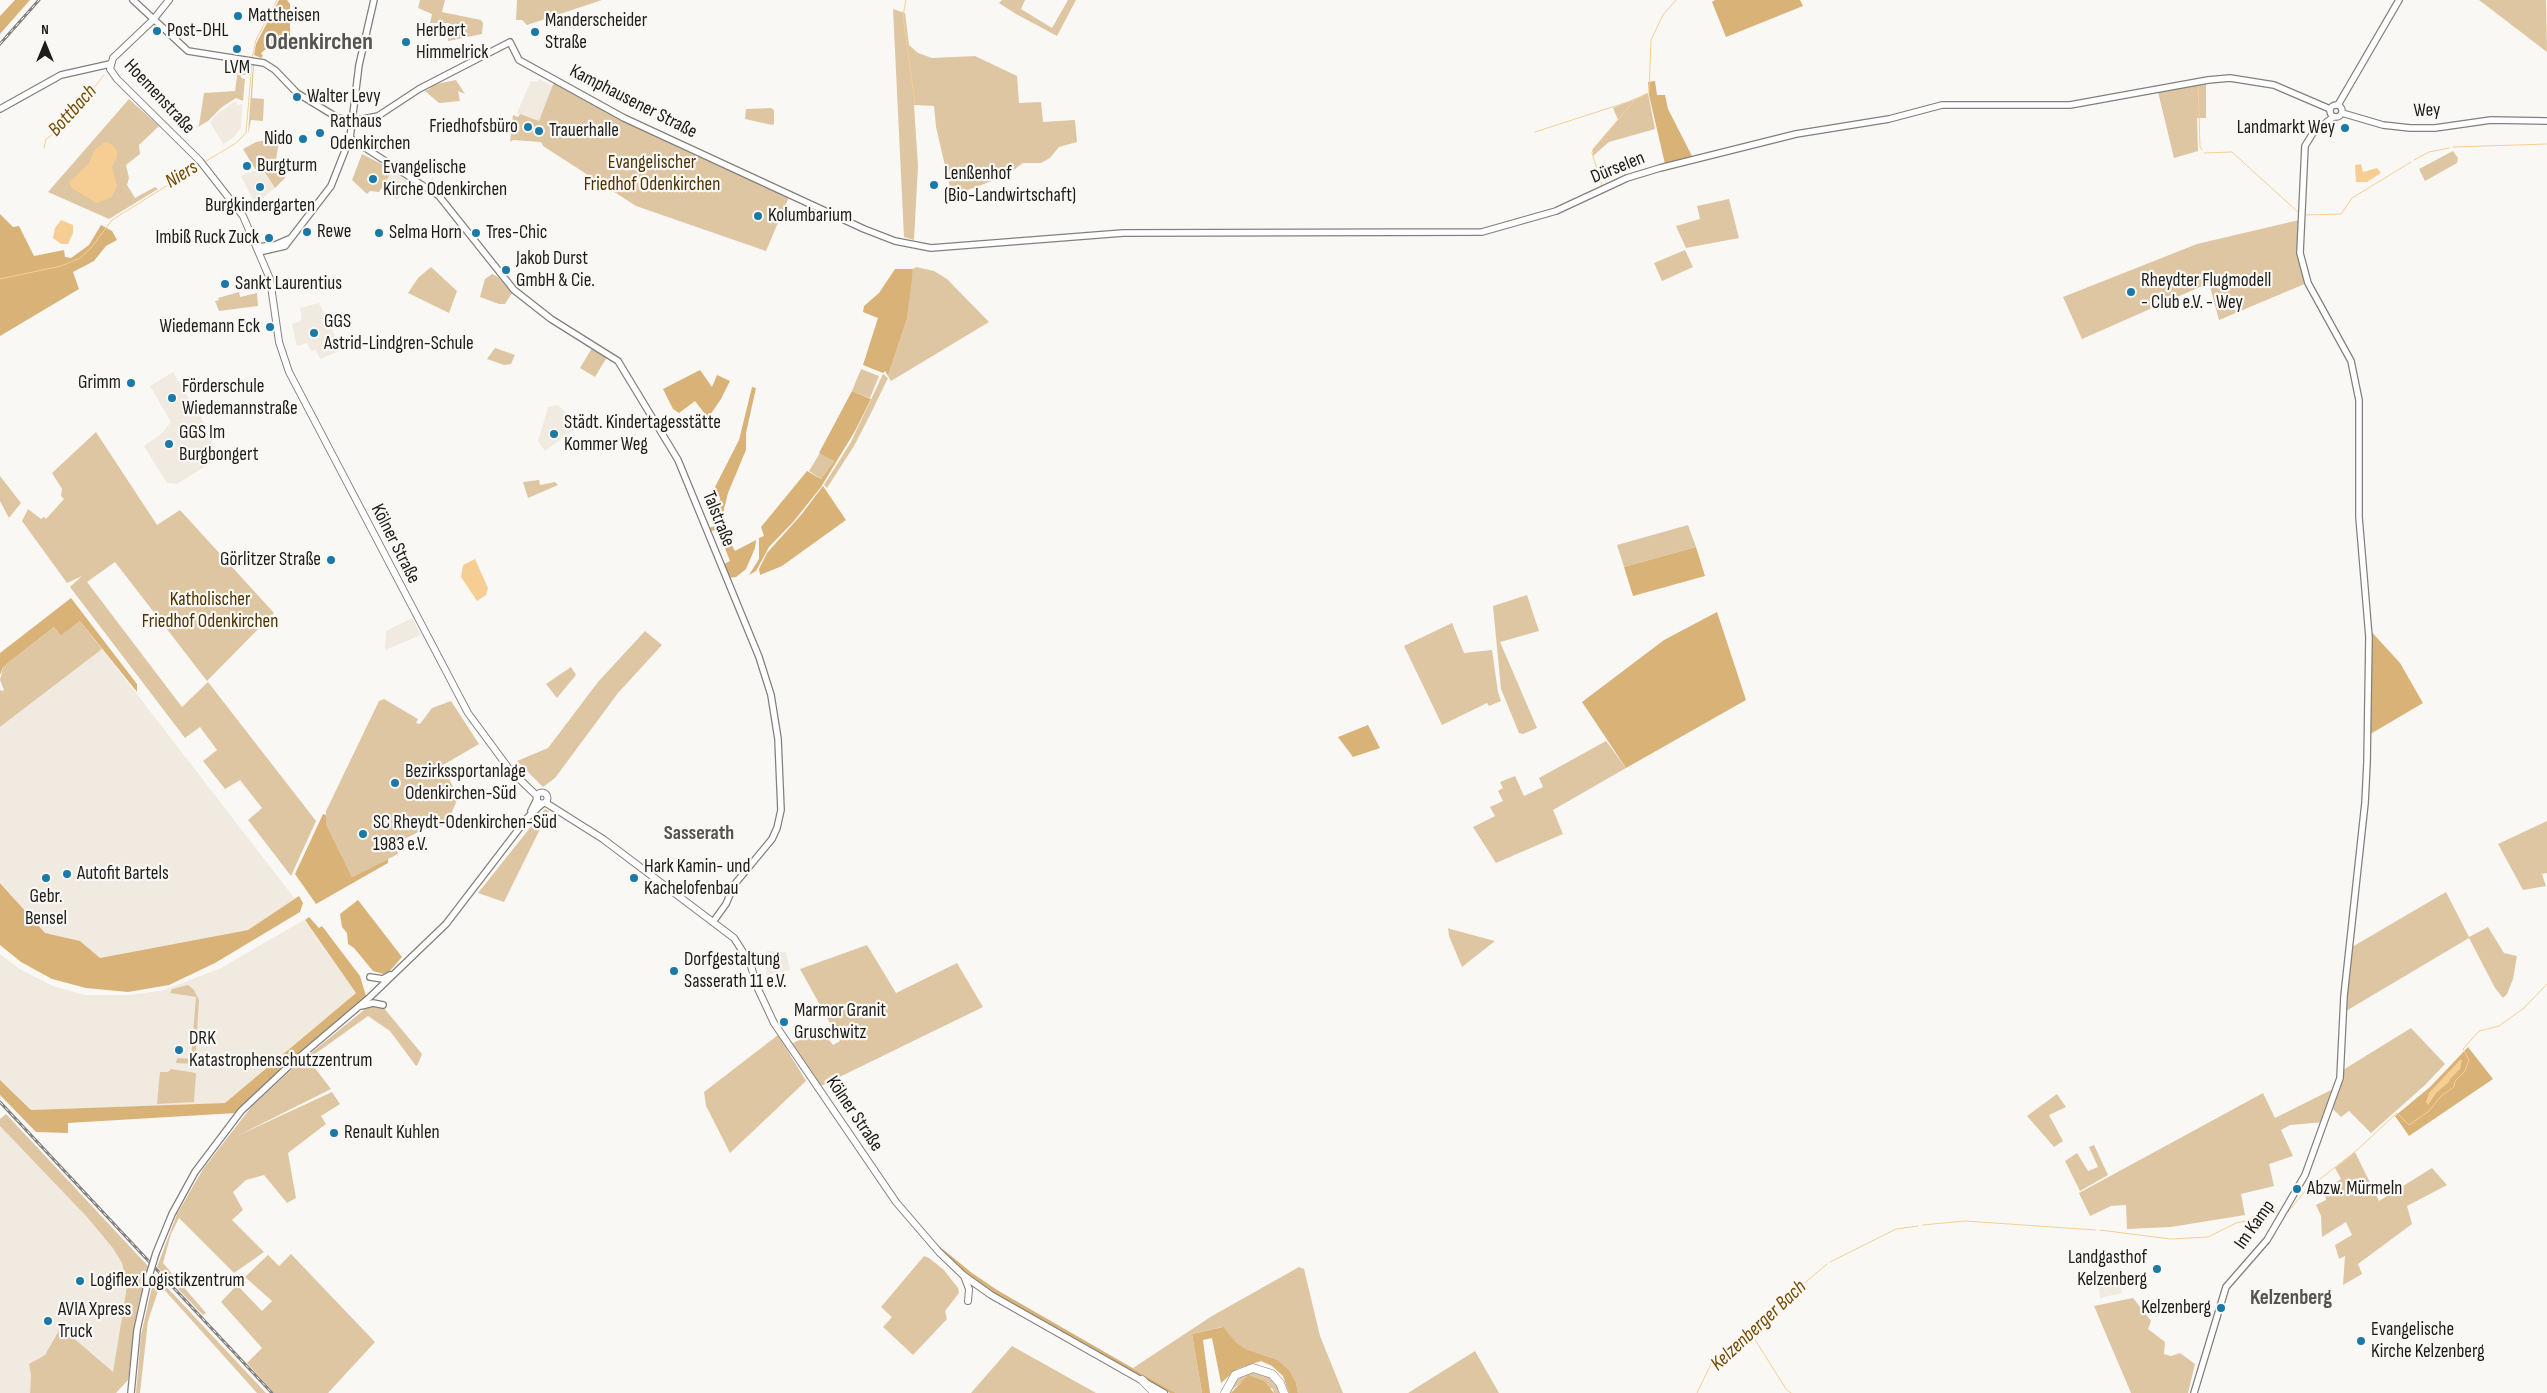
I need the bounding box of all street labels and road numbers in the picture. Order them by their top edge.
street label: Hoemenstraße [119,55,199,139]
street label: Kamphausener Straße [565,60,701,144]
street label: Wey [2413,99,2441,123]
street label: Dürselen [1588,147,1648,189]
street label: Talstraße [697,488,739,550]
street label: Kölner Straße [365,501,425,587]
street label: Kölner Straße [821,1072,887,1156]
street label: Im Kamp [2230,1196,2280,1254]

